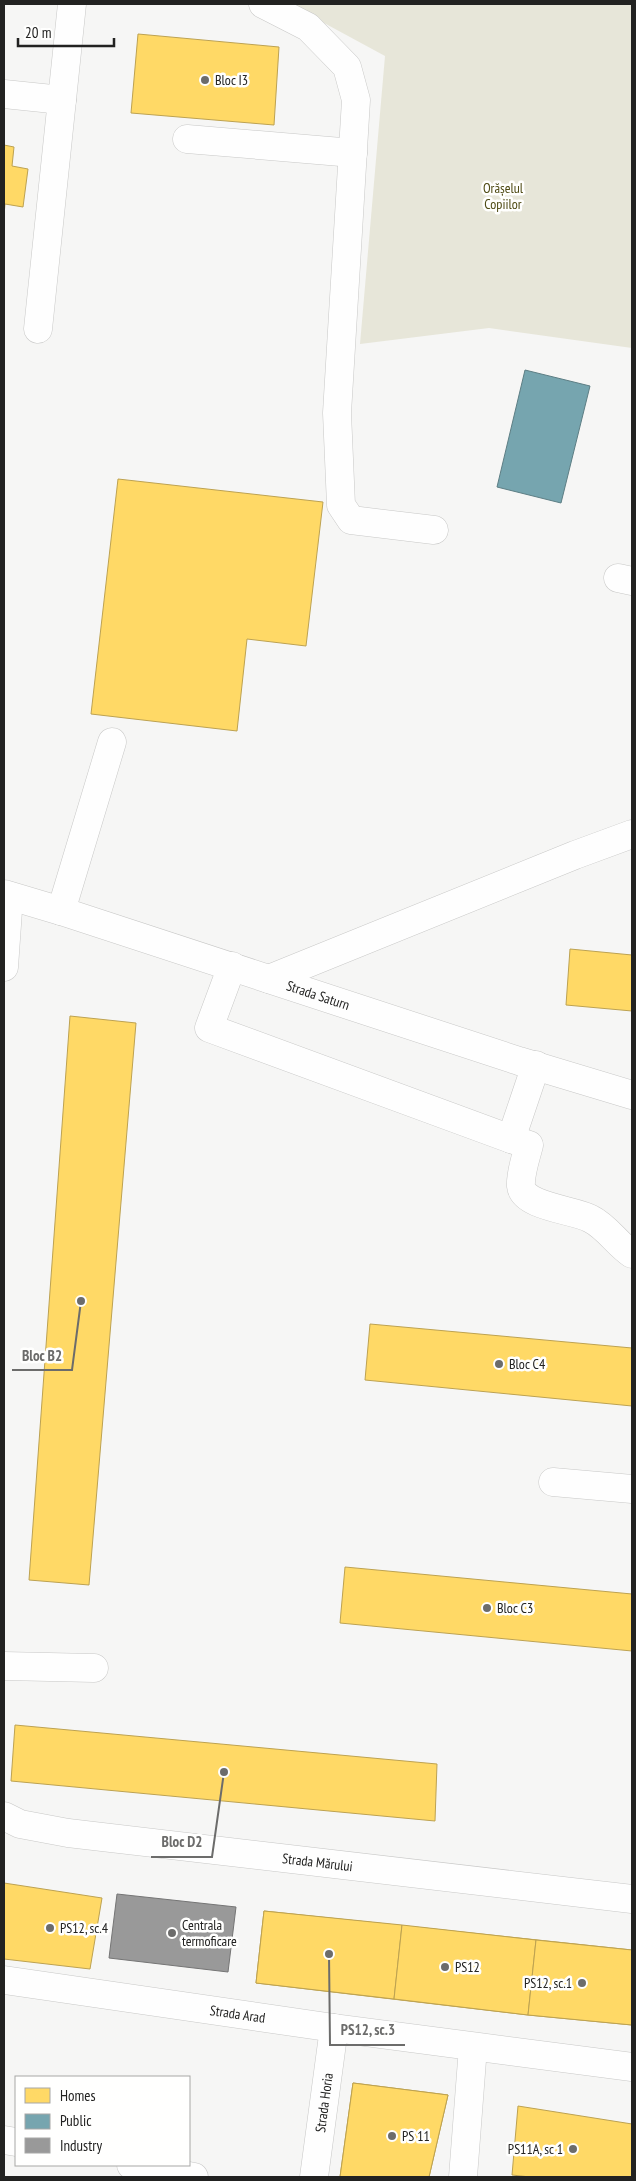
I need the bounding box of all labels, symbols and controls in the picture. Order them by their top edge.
scale bar [18,15,114,47]
text: 20 m [25,23,51,42]
place label: Bloc I3 [215,71,248,89]
marker: Bloc I3 [199,74,211,86]
park label: Orășelul Copiilor [483,179,524,213]
street label: Strada Saturn [284,976,352,1014]
callout: Bloc B2 [12,1340,72,1370]
text: Bloc B2 [22,1346,62,1365]
place label: Bloc C4 [509,1355,546,1373]
marker: Bloc C4 [493,1358,505,1370]
place label: Bloc C3 [497,1599,533,1617]
marker: Bloc C3 [481,1602,493,1614]
callout: Bloc D2 [151,1827,212,1857]
text: Bloc D2 [162,1832,202,1851]
street label: Strada Mărului [281,1849,354,1875]
place label: Centrala termoficare [182,1916,237,1950]
place label: PS12, sc.4 [60,1919,109,1937]
marker: PS12, sc.4 [44,1922,56,1934]
marker: Centrala termoficare [166,1927,178,1939]
place label: PS12 [455,1958,480,1976]
marker: PS12 [439,1961,451,1973]
place label: PS12, sc.1 [524,1974,572,1992]
marker: PS12, sc.1 [576,1977,588,1989]
street label: Strada Arad [209,2001,266,2027]
callout: PS12, sc.3 [330,2015,405,2045]
text: PS12, sc.3 [341,2020,395,2039]
street label: Strada Horia [311,2072,337,2134]
legend [15,2076,190,2166]
text: Homes [60,2086,96,2105]
text: Public [60,2111,92,2130]
place label: PS 11 [402,2127,430,2145]
marker: PS 11 [386,2130,398,2142]
text: Industry [60,2136,102,2155]
place label: PS11A, sc 1 [508,2140,563,2158]
marker: PS11A, sc 1 [567,2143,579,2155]

